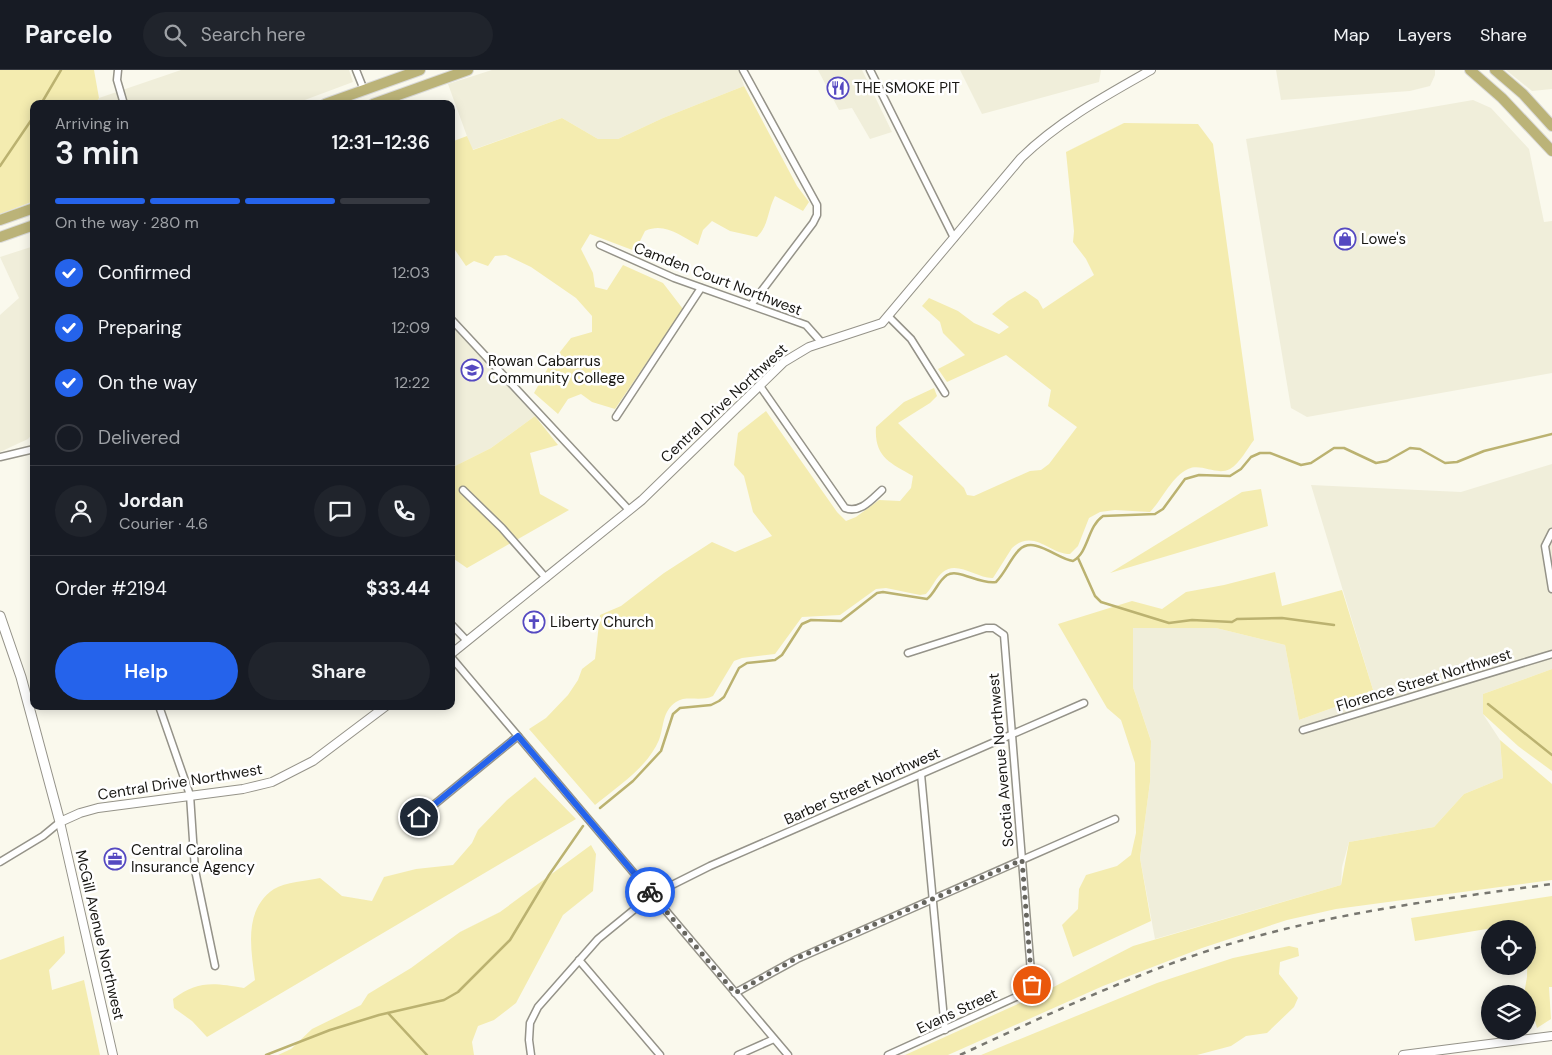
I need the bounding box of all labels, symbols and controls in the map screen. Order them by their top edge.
search box [143,12,493,57]
text: Parcelo [25,19,113,50]
icon: search [161,21,189,49]
text: Search here [201,22,306,47]
text: Map [1334,23,1370,47]
text: Layers [1398,23,1452,47]
text: Share [1480,23,1527,47]
restaurant icon: THE SMOKE PIT [826,76,850,100]
place label: THE SMOKE PIT [854,78,960,98]
text: Arriving in [55,113,129,134]
text: 12:31–12:36 [331,130,430,155]
text: 3 min [55,132,139,174]
text: On the way · 280 m [55,212,199,233]
shop icon: Lowe's [1333,227,1357,251]
place label: Lowe's [1361,229,1406,249]
street label: Camden Court Northwest [631,238,805,320]
icon: check [55,259,83,287]
text: Confirmed [98,260,191,285]
text: 12:03 [392,262,430,283]
icon: check [55,314,83,342]
text: Preparing [98,315,182,340]
text: 12:09 [392,317,430,338]
street label: Central Drive Northwest [656,339,792,467]
place label: Rowan Cabarrus Community College [488,351,625,388]
school or university icon: Rowan Cabarrus Community College [460,358,484,382]
icon: check [55,369,83,397]
text: On the way [98,370,198,395]
text: 12:22 [394,372,430,393]
text: Delivered [98,425,180,450]
button: person [55,485,107,537]
button: chat [314,485,366,537]
button: phone [378,485,430,537]
text: Jordan [119,488,184,513]
text: Courier · 4.6 [119,513,208,534]
text: Order #2194 [55,576,167,601]
text: $33.44 [366,576,430,601]
church icon: Liberty Church [522,610,546,634]
place label: Liberty Church [550,612,654,632]
button: Help [55,642,238,700]
button: Share [248,642,430,700]
street label: Florence Street Northwest [1334,644,1514,716]
street label: Scotia Avenue Northwest [983,672,1019,848]
street label: Barber Street Northwest [781,742,943,829]
street label: Central Drive Northwest [96,759,264,805]
pin [398,796,440,838]
icon: home [405,803,433,831]
place label: Central Carolina Insurance Agency [131,840,255,877]
office icon: Central Carolina Insurance Agency [103,847,127,871]
street label: McGill Avenue Northwest [71,848,129,1022]
courier [625,867,675,917]
icon: bike [636,878,664,906]
map controls [1481,920,1536,1040]
button: locate [1481,920,1536,975]
pin [1011,964,1053,1006]
icon: bag [1018,971,1046,999]
street label: Evans Street [913,984,1001,1038]
button: layers [1481,985,1536,1040]

